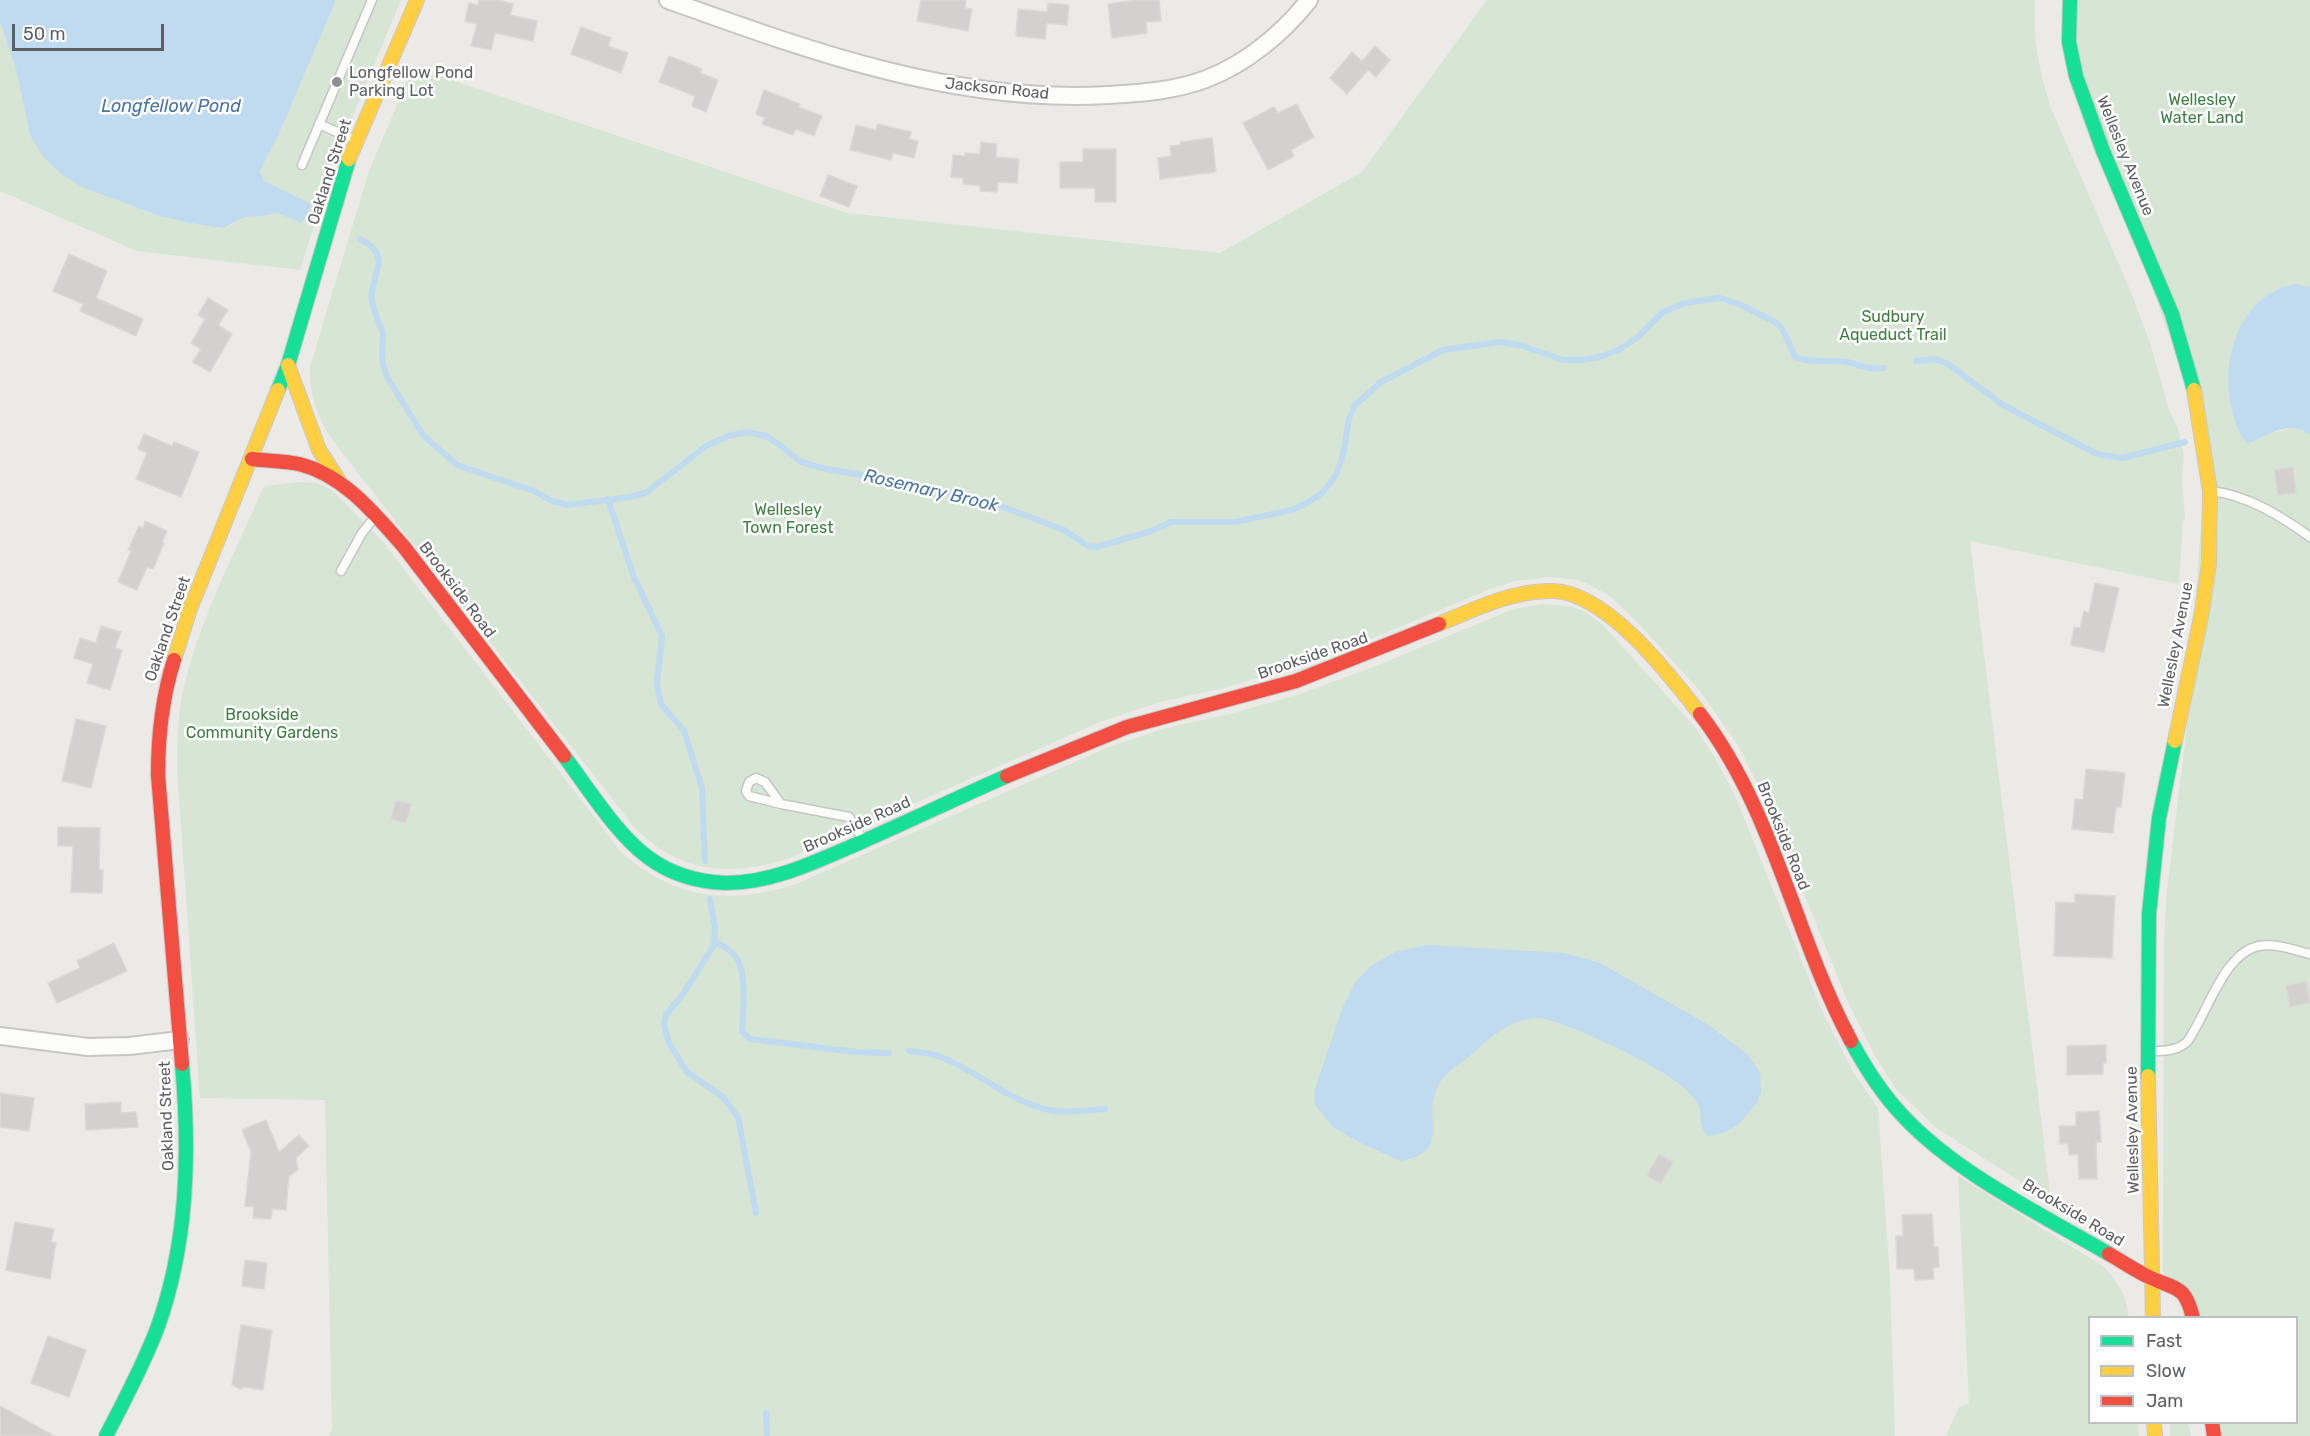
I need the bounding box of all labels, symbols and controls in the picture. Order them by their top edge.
scale bar [15,12,166,50]
text: 50 m [23,23,66,45]
place label: Longfellow Pond Parking Lot [349,63,473,101]
street label: Jackson Road [944,74,1050,104]
marker: Longfellow Pond Parking Lot [330,75,344,89]
park label: Wellesley Water Land [2160,90,2244,128]
street label: Wellesley Avenue [2092,93,2158,219]
water label: Longfellow Pond [101,96,241,118]
street label: Oakland Street [304,117,356,227]
park label: Sudbury Aqueduct Trail [1839,307,1947,345]
water label: Rosemary Brook [861,465,1001,517]
park label: Wellesley Town Forest [743,500,833,538]
street label: Brookside Road [415,538,499,642]
street label: Oakland Street [141,574,195,684]
street label: Wellesley Avenue [2154,581,2198,709]
street label: Brookside Road [1255,628,1371,684]
park label: Brookside Community Gardens [186,705,338,743]
street label: Brookside Road [1752,779,1814,893]
street label: Brookside Road [800,793,914,857]
street label: Oakland Street [155,1061,179,1171]
street label: Wellesley Avenue [2122,1066,2144,1194]
street label: Brookside Road [2019,1175,2127,1251]
legend [2088,1316,2298,1424]
text: Fast [2146,1330,2182,1352]
text: Slow [2146,1360,2186,1382]
text: Jam [2146,1390,2183,1412]

